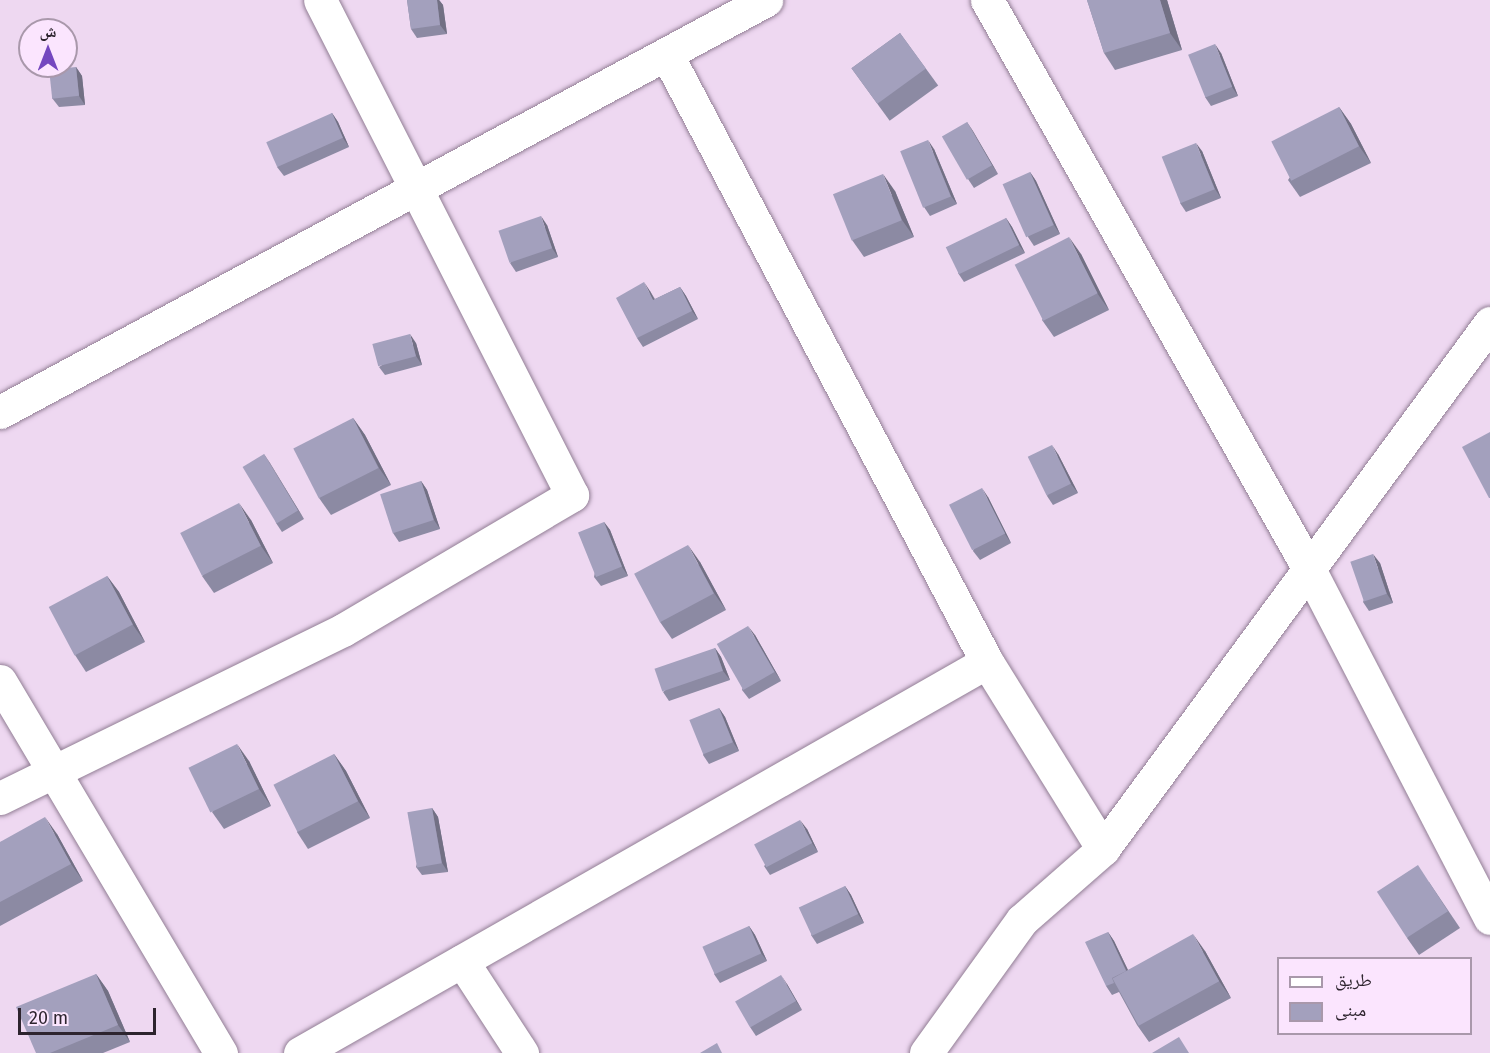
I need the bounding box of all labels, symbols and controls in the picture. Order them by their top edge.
north arrow [18,18,78,78]
text: ش [40,22,56,41]
legend [1277,957,1472,1035]
text: طريق [1335,969,1372,991]
scale bar [21,996,159,1034]
text: مبنى [1335,999,1366,1021]
text: 20 m [29,1007,68,1029]

